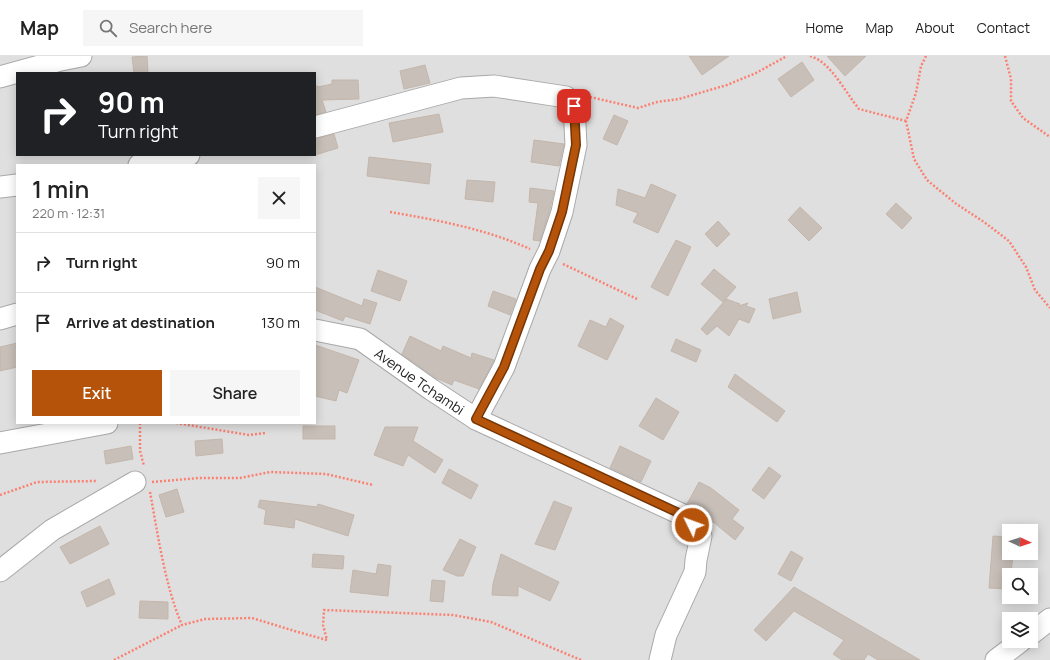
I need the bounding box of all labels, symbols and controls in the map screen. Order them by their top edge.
search box [83,10,363,46]
text: Map [20,15,59,41]
icon: search [97,17,119,39]
text: Search here [129,17,212,38]
text: Home [806,18,843,37]
text: Map [865,18,893,37]
text: About [915,18,955,37]
text: Contact [977,18,1030,37]
text: 90 m [98,83,165,121]
icon: right [32,88,84,140]
pin [557,89,591,123]
icon: arrive [563,95,585,117]
text: Turn right [98,119,179,143]
text: 1 min [32,172,89,205]
button: close [258,177,300,219]
text: 220 m · 12:31 [32,204,105,222]
icon: right [32,252,54,274]
text: Turn right [66,252,137,273]
text: 90 m [266,252,300,273]
icon: arrive [32,312,54,334]
text: Arrive at destination [66,312,215,333]
text: 130 m [261,312,300,333]
street label: Avenue Tchambi [371,343,469,419]
button: Exit [32,370,162,416]
button: Share [170,370,300,416]
position arrow [671,504,713,546]
north arrow [1002,524,1038,560]
map controls [1002,524,1038,648]
button: search [1002,568,1038,604]
button: layers [1002,612,1038,648]

